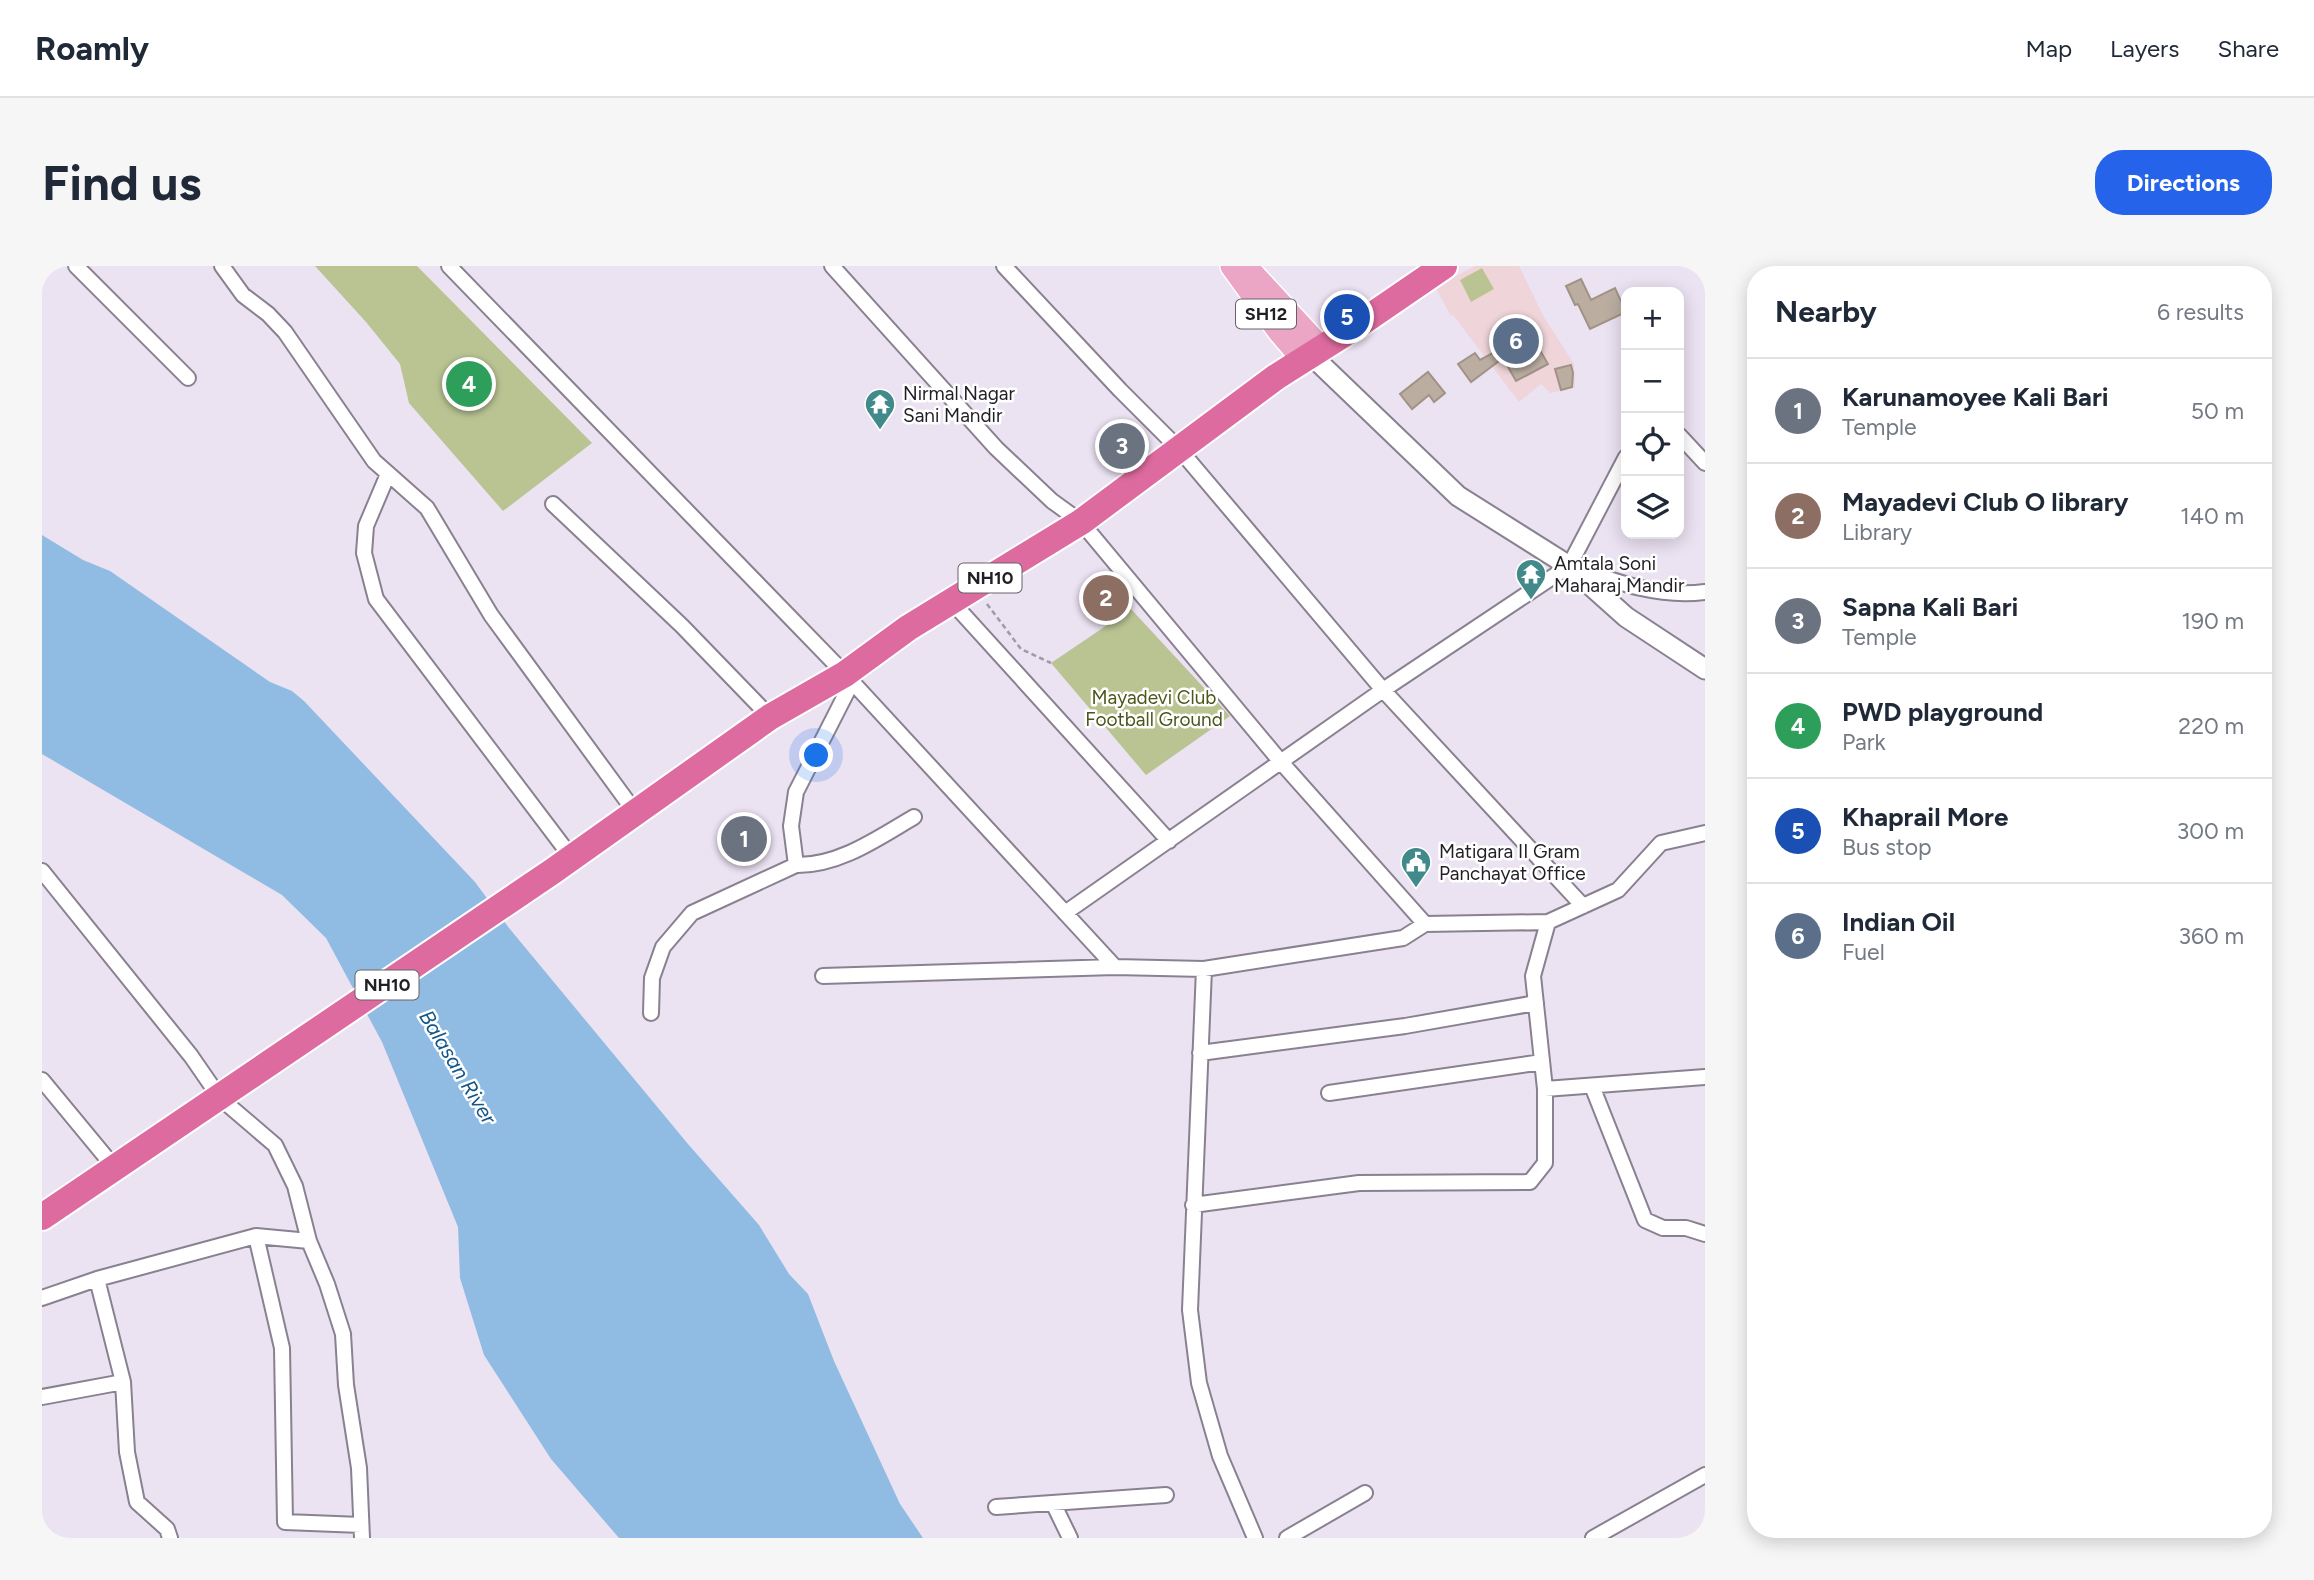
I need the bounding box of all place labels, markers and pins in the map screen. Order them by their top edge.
pin: 5 [1324,291,1370,343]
pin: 6 [1493,315,1539,367]
pin: 4 [446,358,492,410]
place label: Nirmal Nagar Sani Mandir [903,382,1016,427]
temple icon: Nirmal Nagar Sani Mandir [863,387,897,431]
pin: 3 [1099,420,1145,472]
place label: Amtala Soni Maharaj Mandir [1554,552,1685,597]
temple icon: Amtala Soni Maharaj Mandir [1514,557,1548,601]
pin: 2 [1083,572,1129,624]
pin: 1 [721,813,767,865]
place label: Matigara II Gram Panchayat Office [1439,840,1586,885]
public building icon: Matigara II Gram Panchayat Office [1399,845,1433,889]

